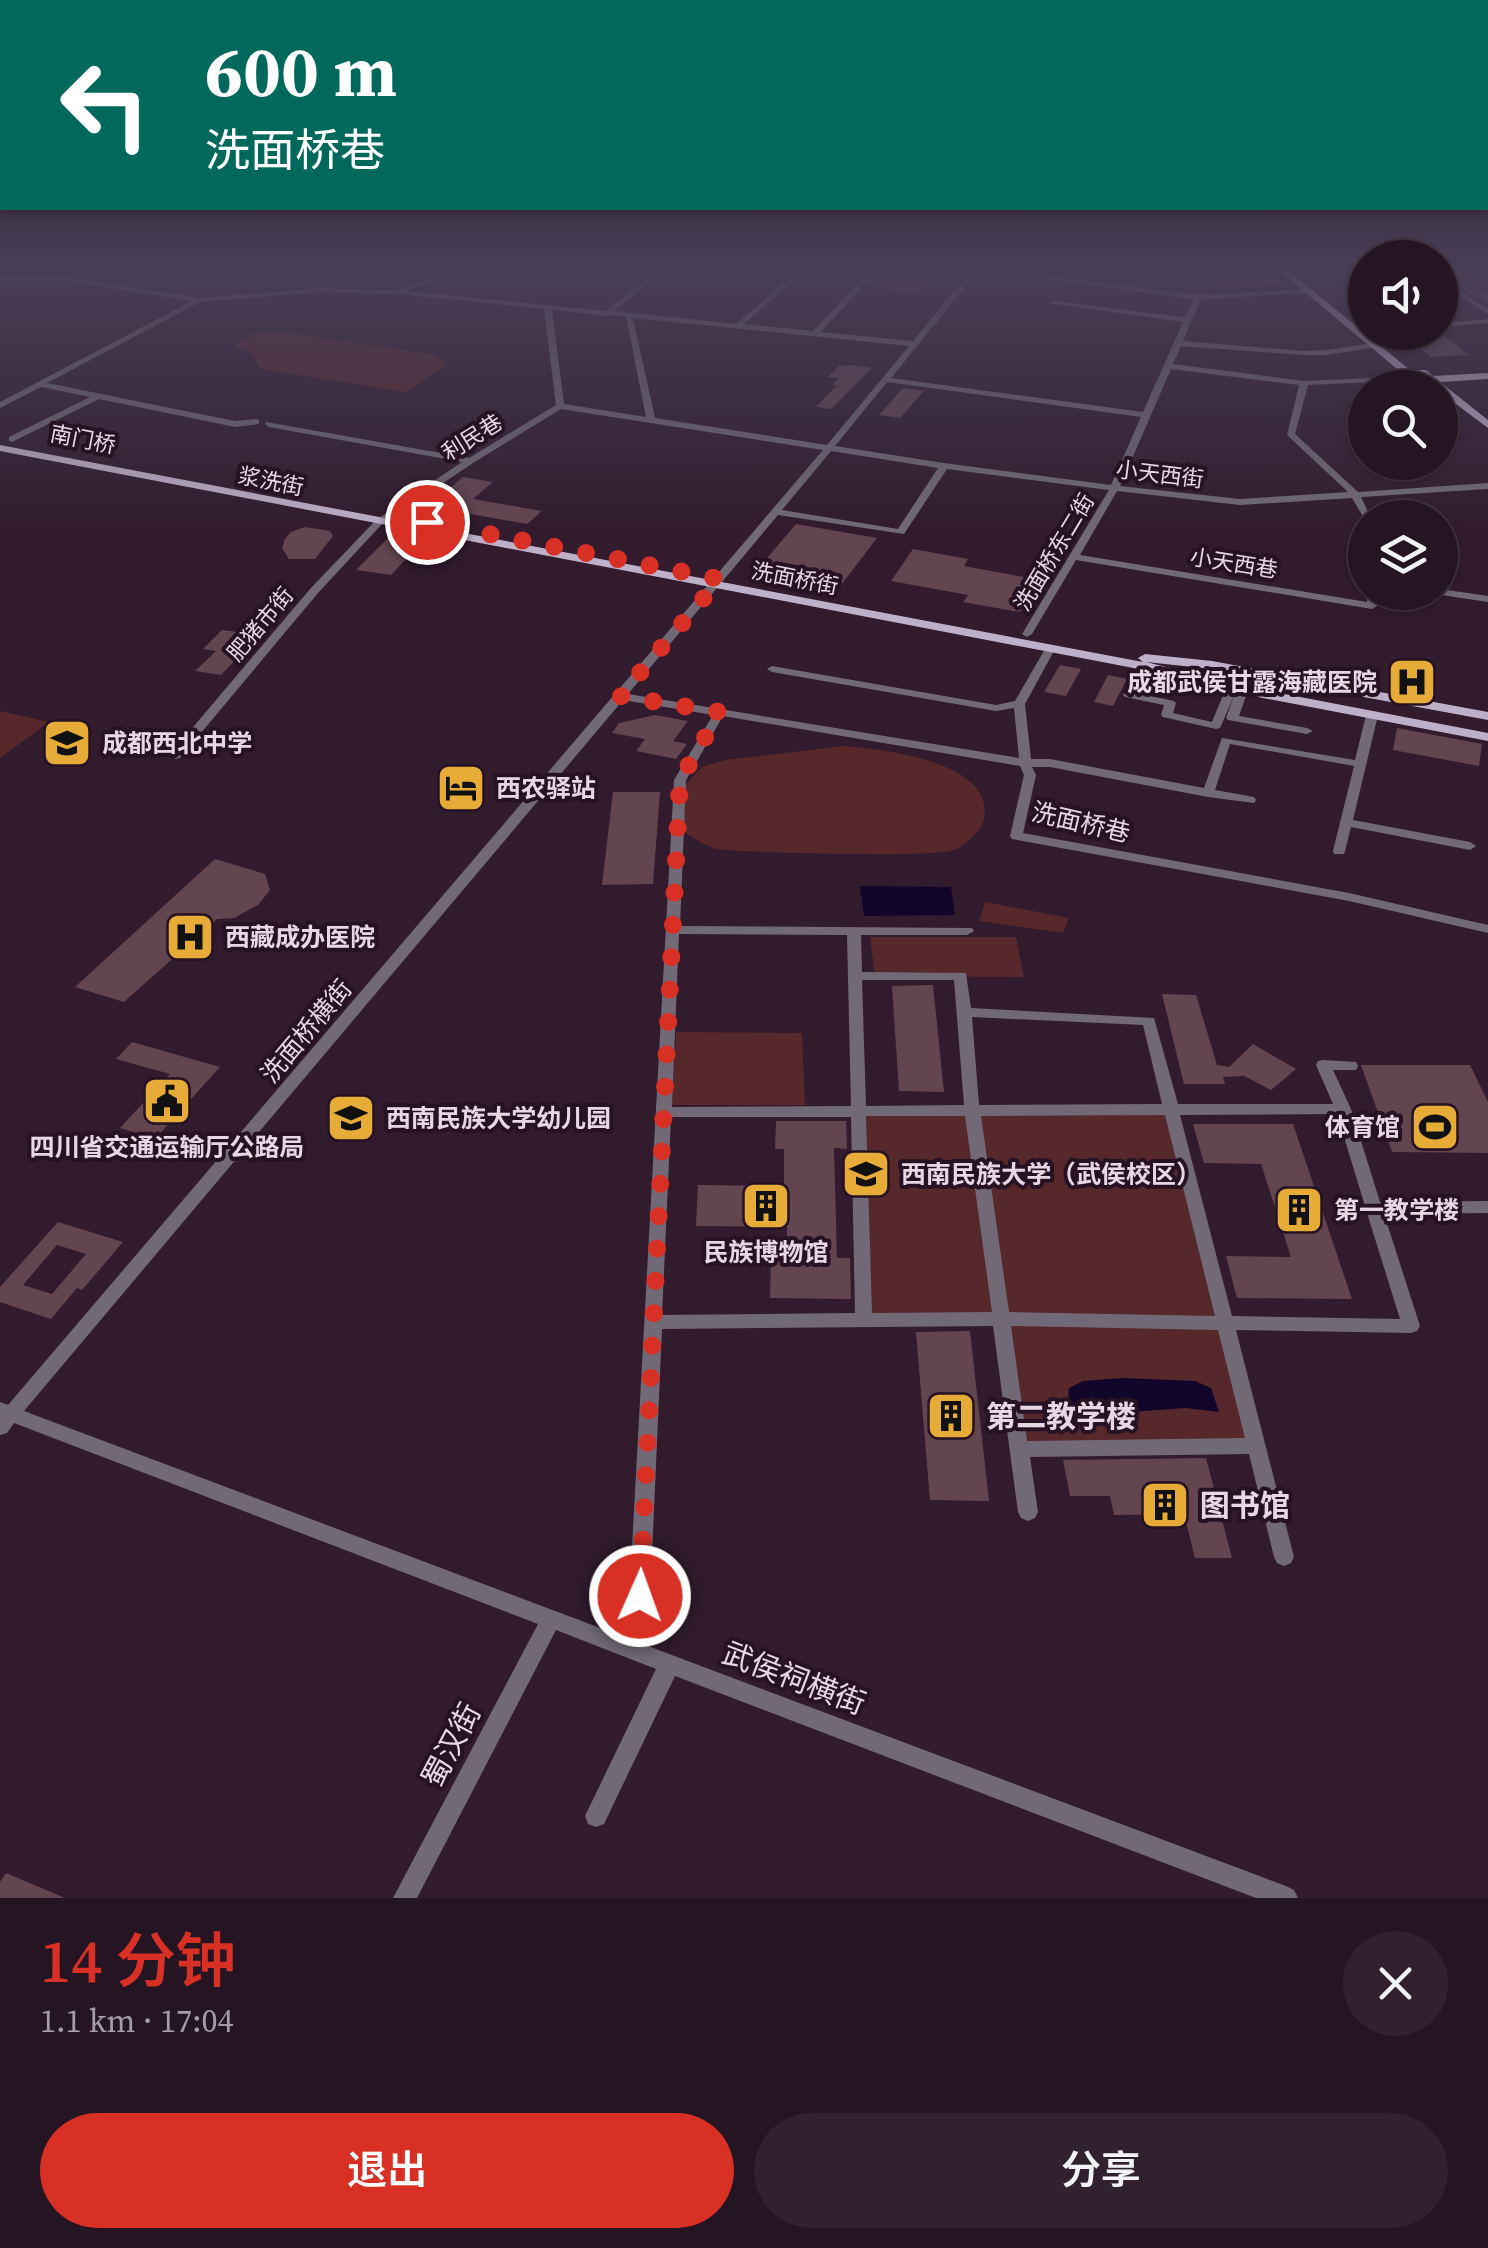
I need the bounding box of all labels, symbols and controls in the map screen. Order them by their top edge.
text: 600 m [205,23,397,119]
icon: left [40,40,170,170]
text: 洗面桥巷 [205,119,385,181]
map controls [1348,240,1458,610]
button: sound [1348,240,1458,350]
button: search [1348,370,1458,480]
street label: 利民巷 [436,407,508,467]
street label: 南门桥 [48,418,118,460]
street label: 小天西街 [1114,454,1206,494]
street label: 浆洗街 [236,460,306,502]
pin [385,480,470,565]
street label: 洗面桥东二街 [1007,488,1101,616]
icon: arrive [400,495,455,550]
button: layers [1348,500,1458,610]
street label: 小天西巷 [1188,541,1280,585]
street label: 洗面桥街 [749,555,841,601]
street label: 肥猪市街 [220,581,300,667]
hospital icon: 成都武侯甘露海藏医院 [1386,656,1438,708]
place label: 成都武侯甘露海藏医院 [1127,665,1377,699]
school or university icon: 成都西北中学 [41,717,93,769]
place label: 成都西北中学 [102,726,252,760]
hotel icon: 西农驿站 [435,762,487,814]
place label: 西农驿站 [496,771,596,805]
street label: 洗面桥巷 [1028,794,1134,850]
hospital icon: 西藏成办医院 [164,911,216,963]
place label: 西藏成办医院 [225,920,375,954]
street label: 洗面桥横街 [253,972,359,1090]
public building icon: 四川省交通运输厅公路局 [141,1075,193,1127]
school or university icon: 西南民族大学幼儿园 [325,1092,377,1144]
place label: 西南民族大学幼儿园 [386,1101,611,1135]
sports icon: 体育馆 [1409,1101,1461,1153]
place label: 体育馆 [1325,1110,1400,1144]
place label: 四川省交通运输厅公路局 [29,1130,305,1164]
school or university icon: 西南民族大学（武侯校区） [840,1148,892,1200]
place label: 西南民族大学（武侯校区） [901,1157,1201,1191]
building icon: 民族博物馆 [740,1180,792,1232]
building icon: 第一教学楼 [1273,1184,1325,1236]
place label: 第一教学楼 [1334,1193,1459,1227]
place label: 民族博物馆 [703,1235,829,1269]
building icon: 第二教学楼 [925,1390,977,1442]
place label: 第二教学楼 [986,1396,1136,1437]
building icon: 图书馆 [1139,1479,1191,1531]
place label: 图书馆 [1200,1485,1290,1526]
position arrow [588,1544,692,1648]
street label: 武侯祠横街 [717,1632,871,1724]
street label: 蜀汉街 [412,1696,490,1794]
text: 14 分钟 [40,1920,236,2002]
button: close [1343,1931,1448,2036]
text: 1.1 km · 17:04 [40,1999,234,2043]
button: 退出 [40,2113,734,2228]
button: 分享 [754,2113,1448,2228]

